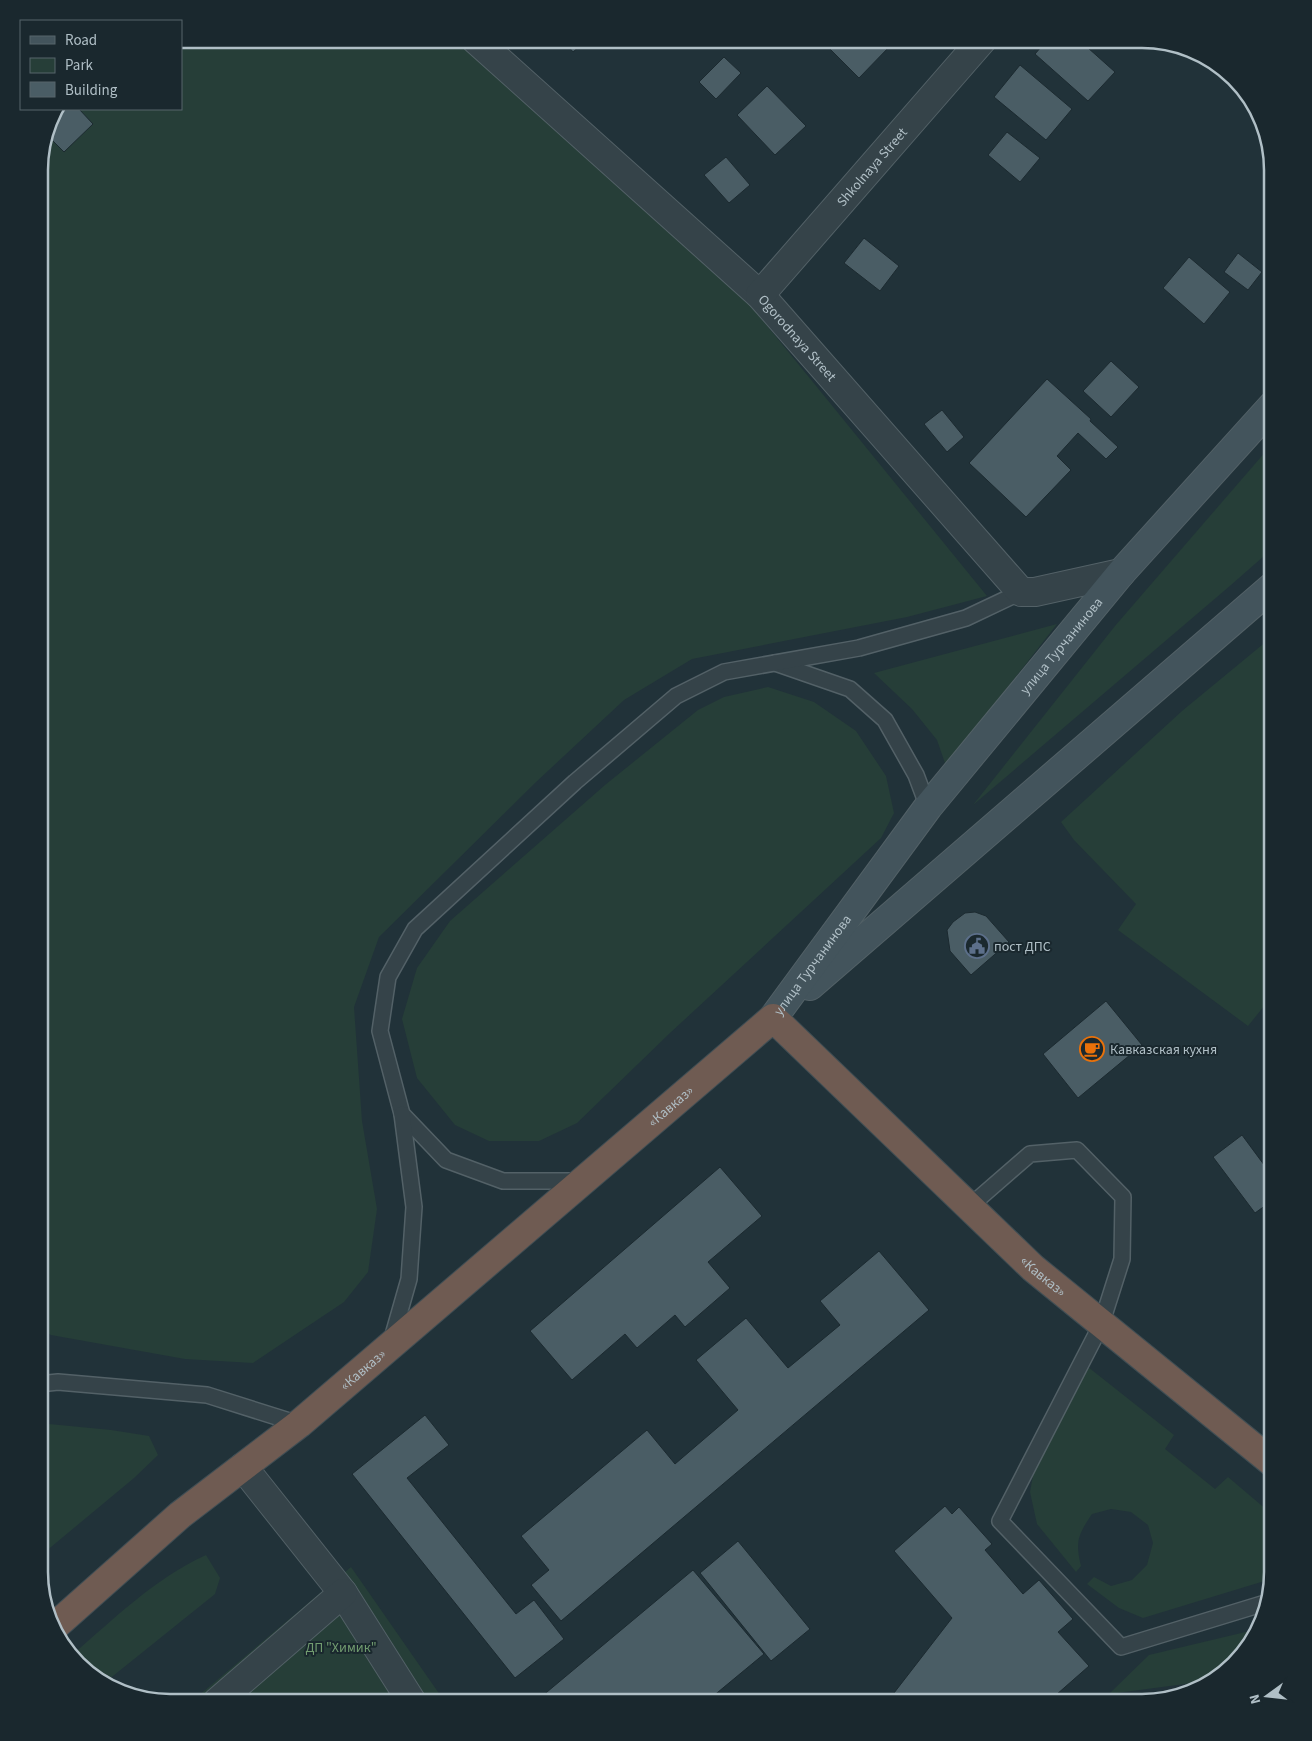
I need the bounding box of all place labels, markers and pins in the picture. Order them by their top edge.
public building icon: пост ДПС [964,933,990,959]
place label: пост ДПС [994,937,1051,957]
cafe icon: Кавказская кухня [1079,1036,1105,1062]
place label: Кавказская кухня [1110,1040,1217,1060]

